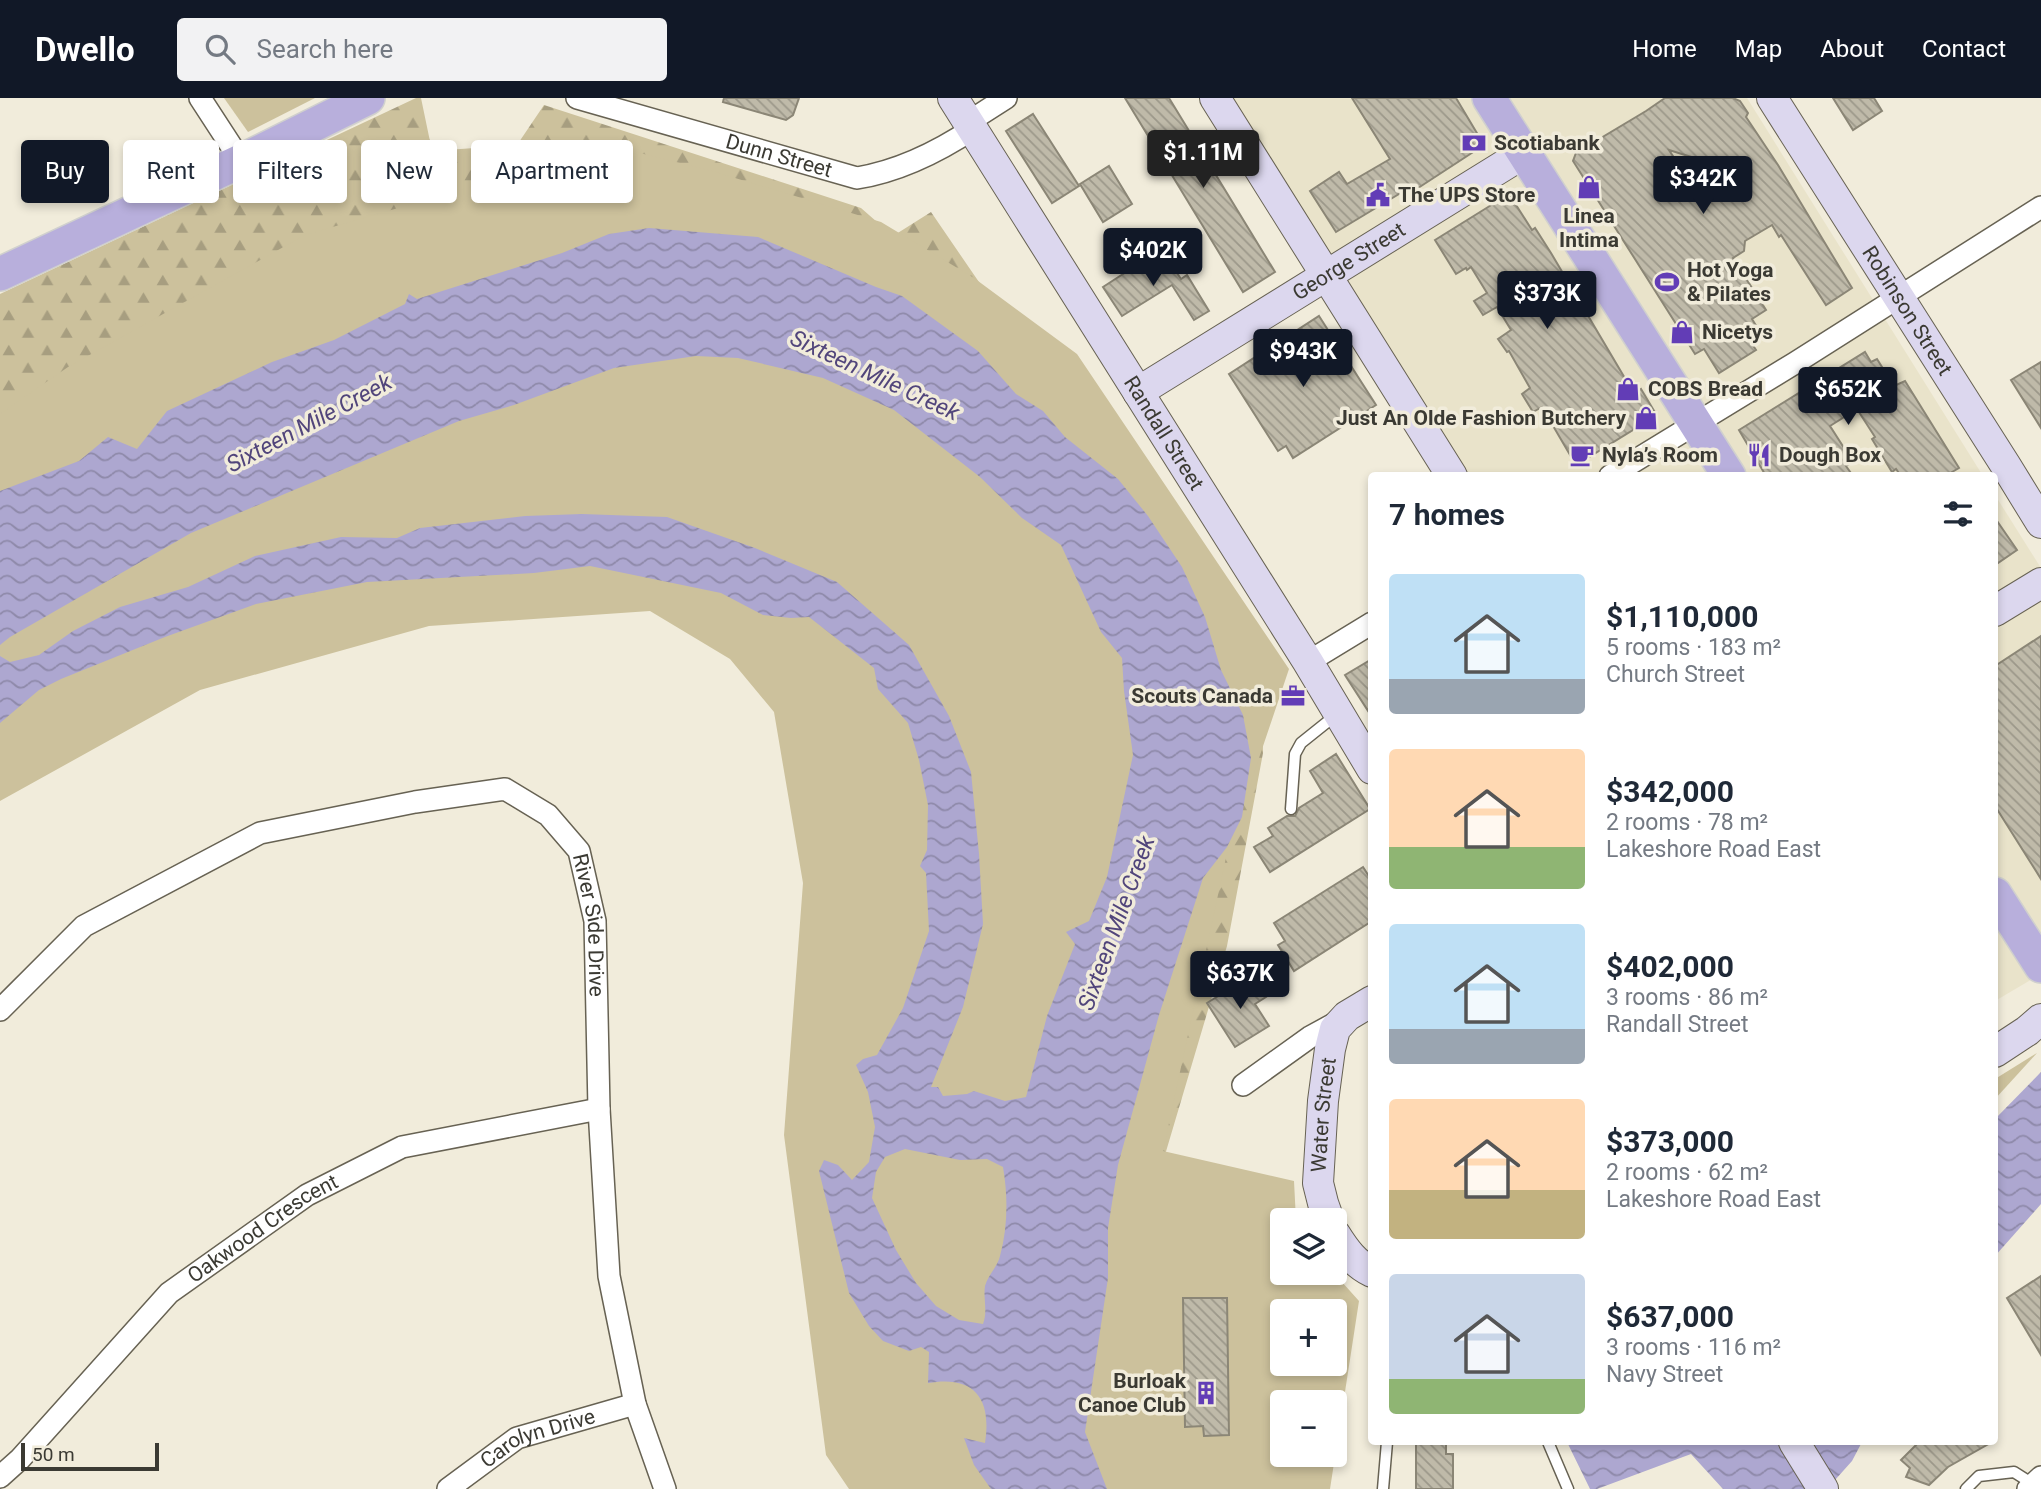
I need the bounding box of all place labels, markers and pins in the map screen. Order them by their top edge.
bank icon: Scotiabank [1460,129,1488,157]
pin: $1.11M [1146,130,1260,190]
place label: Scotiabank [1494,131,1600,155]
pin: $342K [1654,156,1752,216]
shop icon: Linea Intima [1575,173,1603,201]
public building icon: The UPS Store [1364,181,1392,209]
place label: The UPS Store [1398,183,1535,207]
place label: Linea Intima [1559,204,1619,252]
pin: $402K [1104,228,1202,288]
place label: Hot Yoga & Pilates [1687,258,1773,306]
sports icon: Hot Yoga & Pilates [1653,268,1681,296]
pin: $373K [1498,272,1596,331]
shop icon: Nicetys [1668,318,1696,346]
place label: Nicetys [1702,320,1773,344]
pin: $943K [1254,330,1352,389]
pin: $652K [1799,368,1897,427]
shop icon: COBS Bread [1614,375,1642,403]
place label: COBS Bread [1648,377,1763,401]
shop icon: Just An Olde Fashion Butchery [1632,404,1660,432]
place label: Just An Olde Fashion Butchery [1336,406,1626,430]
cafe icon: Nyla’s Room [1568,441,1596,469]
restaurant icon: Dough Box [1745,441,1773,469]
place label: Nyla’s Room [1602,443,1718,467]
place label: Dough Box [1779,443,1881,467]
office icon: Scouts Canada [1279,682,1307,710]
place label: Scouts Canada [1131,684,1273,708]
pin: $637K [1191,951,1289,1011]
place label: Burloak Canoe Club [1078,1369,1187,1417]
building icon: Burloak Canoe Club [1192,1379,1220,1407]

